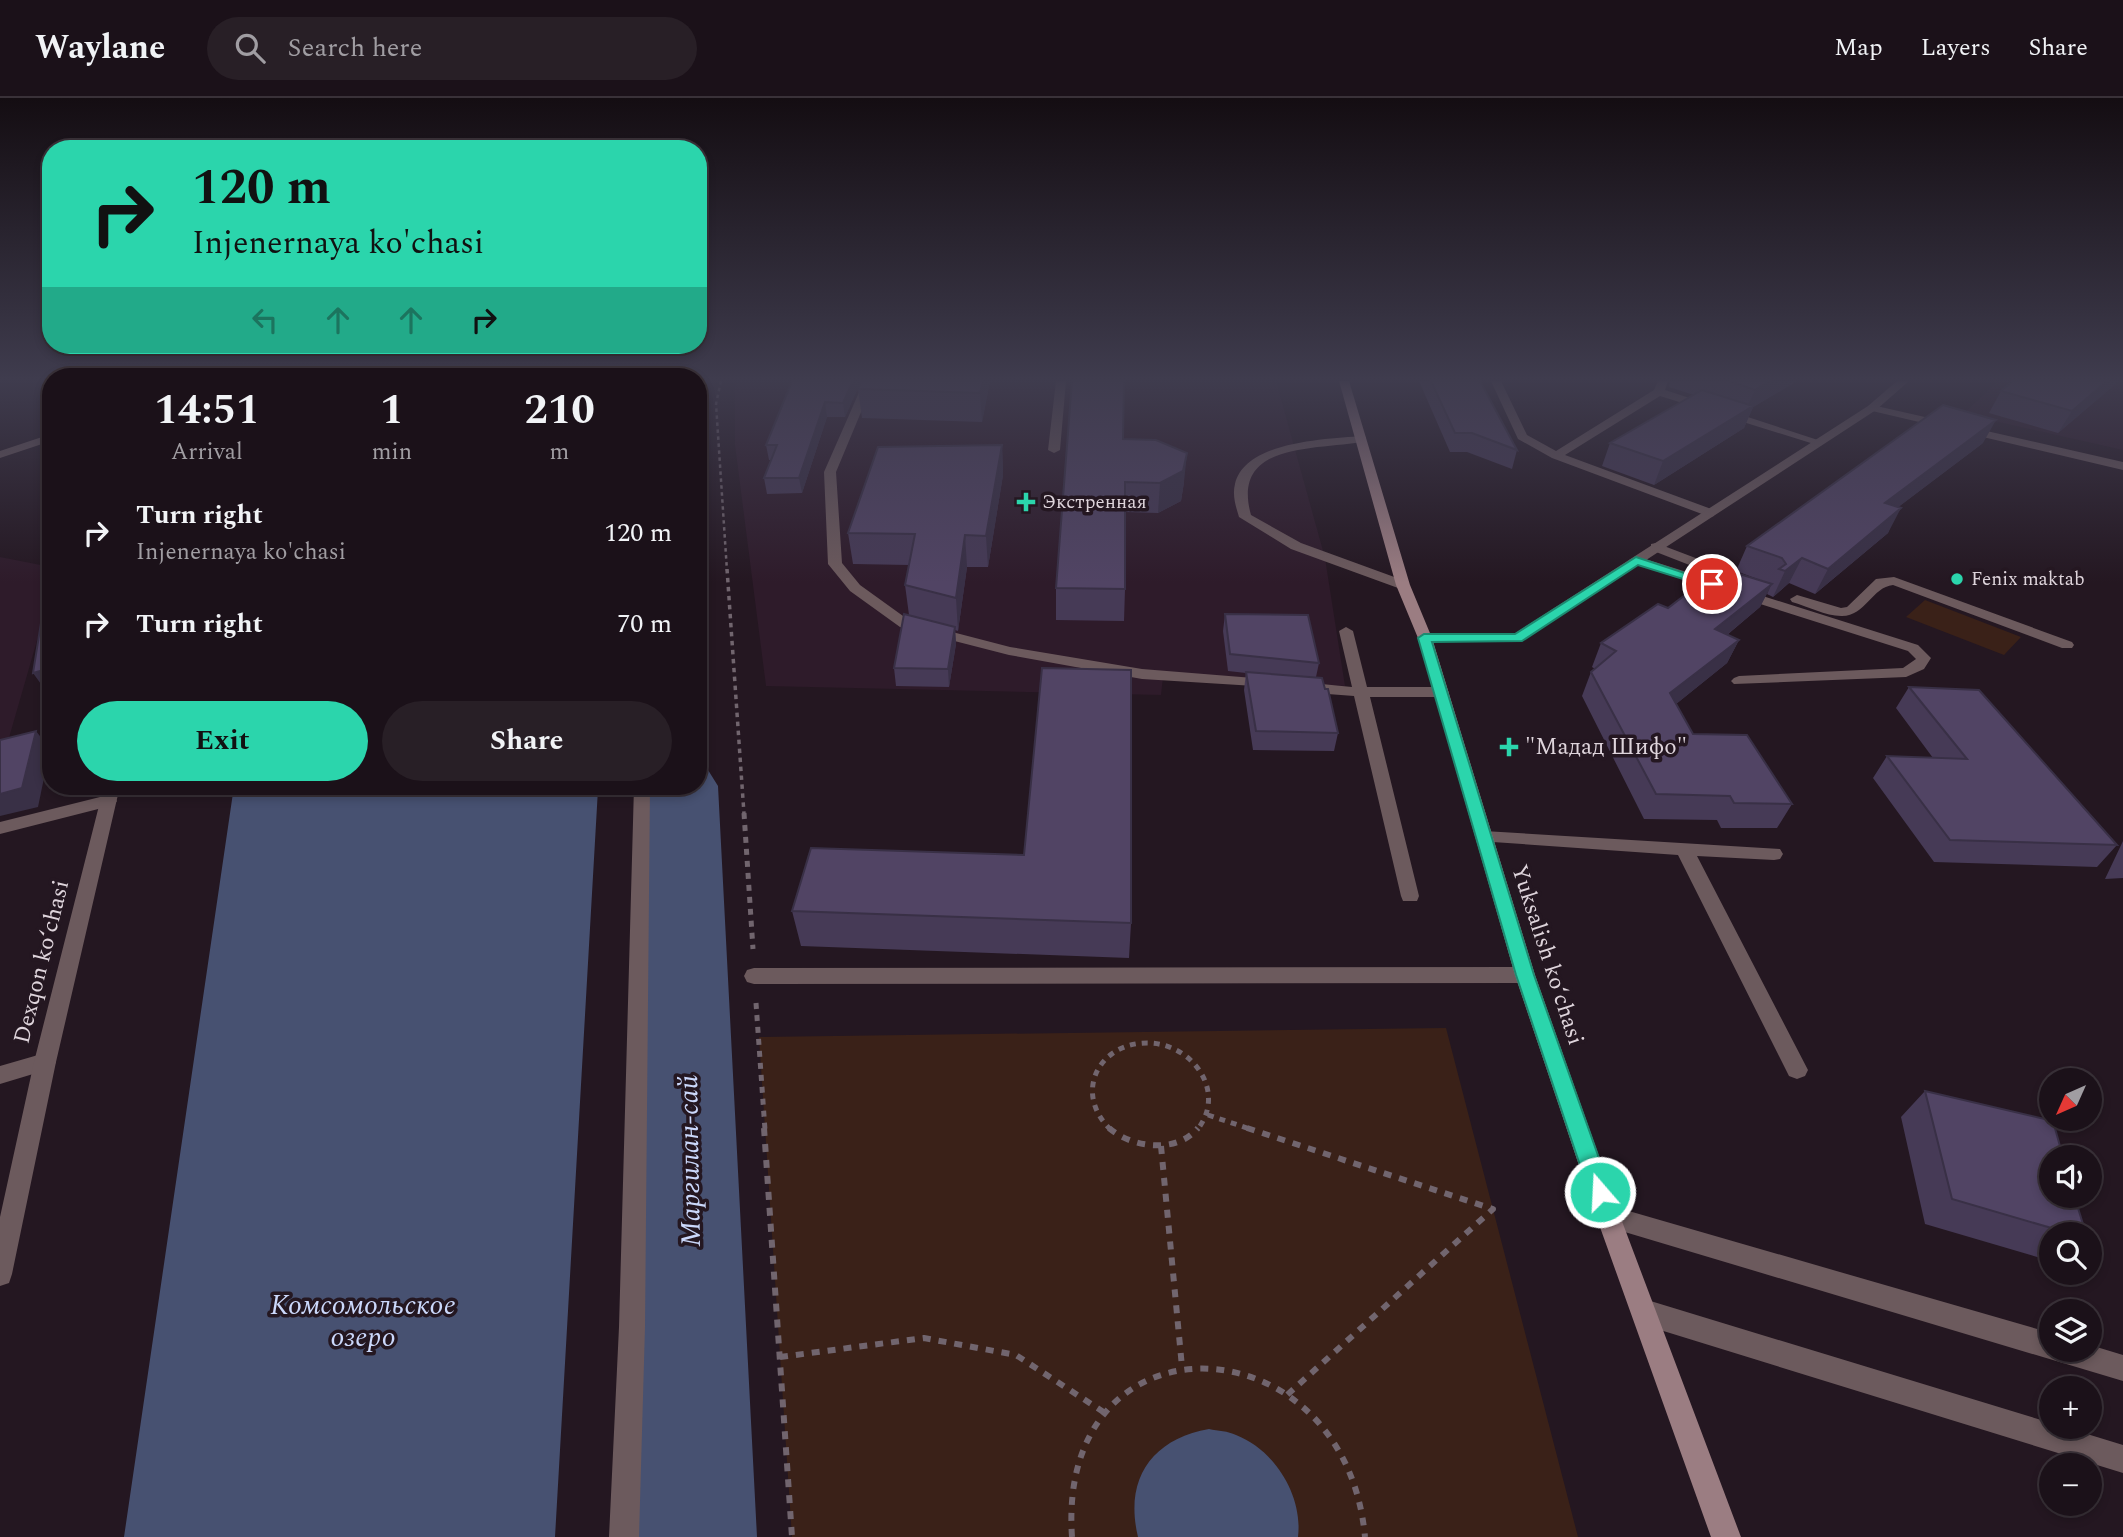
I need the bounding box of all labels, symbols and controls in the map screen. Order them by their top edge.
search box [207,17,697,80]
text: Waylane [35,23,165,73]
text: Search here [287,28,422,68]
icon: search [231,29,269,67]
text: Map [1834,30,1883,66]
text: Layers [1921,30,1991,66]
text: Share [2029,30,2088,66]
text: 120 m [192,151,331,226]
icon: right [77,168,168,259]
text: Injenernaya ko'chasi [192,219,484,268]
icon: left [246,301,284,339]
icon: ahead [319,301,357,339]
icon: ahead [392,301,430,339]
icon: right [465,301,503,339]
text: 14:51 [154,379,260,442]
text: 1 [380,379,404,442]
text: 210 [524,379,595,442]
text: Arrival [171,435,243,470]
text: min [372,435,412,470]
text: m [550,435,569,470]
place label: Экстренная [1042,488,1147,517]
marker: Экстренная [1016,492,1036,512]
text: Turn right [136,495,263,535]
text: 120 m [604,513,672,553]
icon: right [77,514,115,552]
text: Injenernaya ko'chasi [136,535,346,570]
pin [1682,554,1742,614]
icon: arrive [1693,565,1731,603]
place label: Fenix maktab [1971,565,2085,594]
marker: Fenix maktab [1949,571,1965,587]
text: Turn right [136,604,263,644]
text: 70 m [617,604,672,644]
icon: right [77,605,115,643]
button: Exit [77,701,368,781]
button: Share [382,701,672,781]
place label: "Мадад Шифо" [1525,730,1687,765]
marker: "Мадад Шифо" [1499,737,1519,757]
street label: Yuksalish koʻchasi [1501,860,1593,1050]
street label: Dexqon koʻchasi [5,876,79,1048]
north arrow [2039,1068,2102,1130]
map controls [2039,1068,2102,1516]
water label: Маргилан-сай [667,1074,713,1247]
button: sound [2039,1145,2102,1208]
position arrow [1563,1155,1637,1229]
button: search [2039,1222,2102,1285]
water label: Комсомольское озеро [270,1284,456,1359]
button: layers [2039,1299,2102,1362]
button: + [2039,1376,2102,1439]
button: − [2039,1453,2102,1516]

